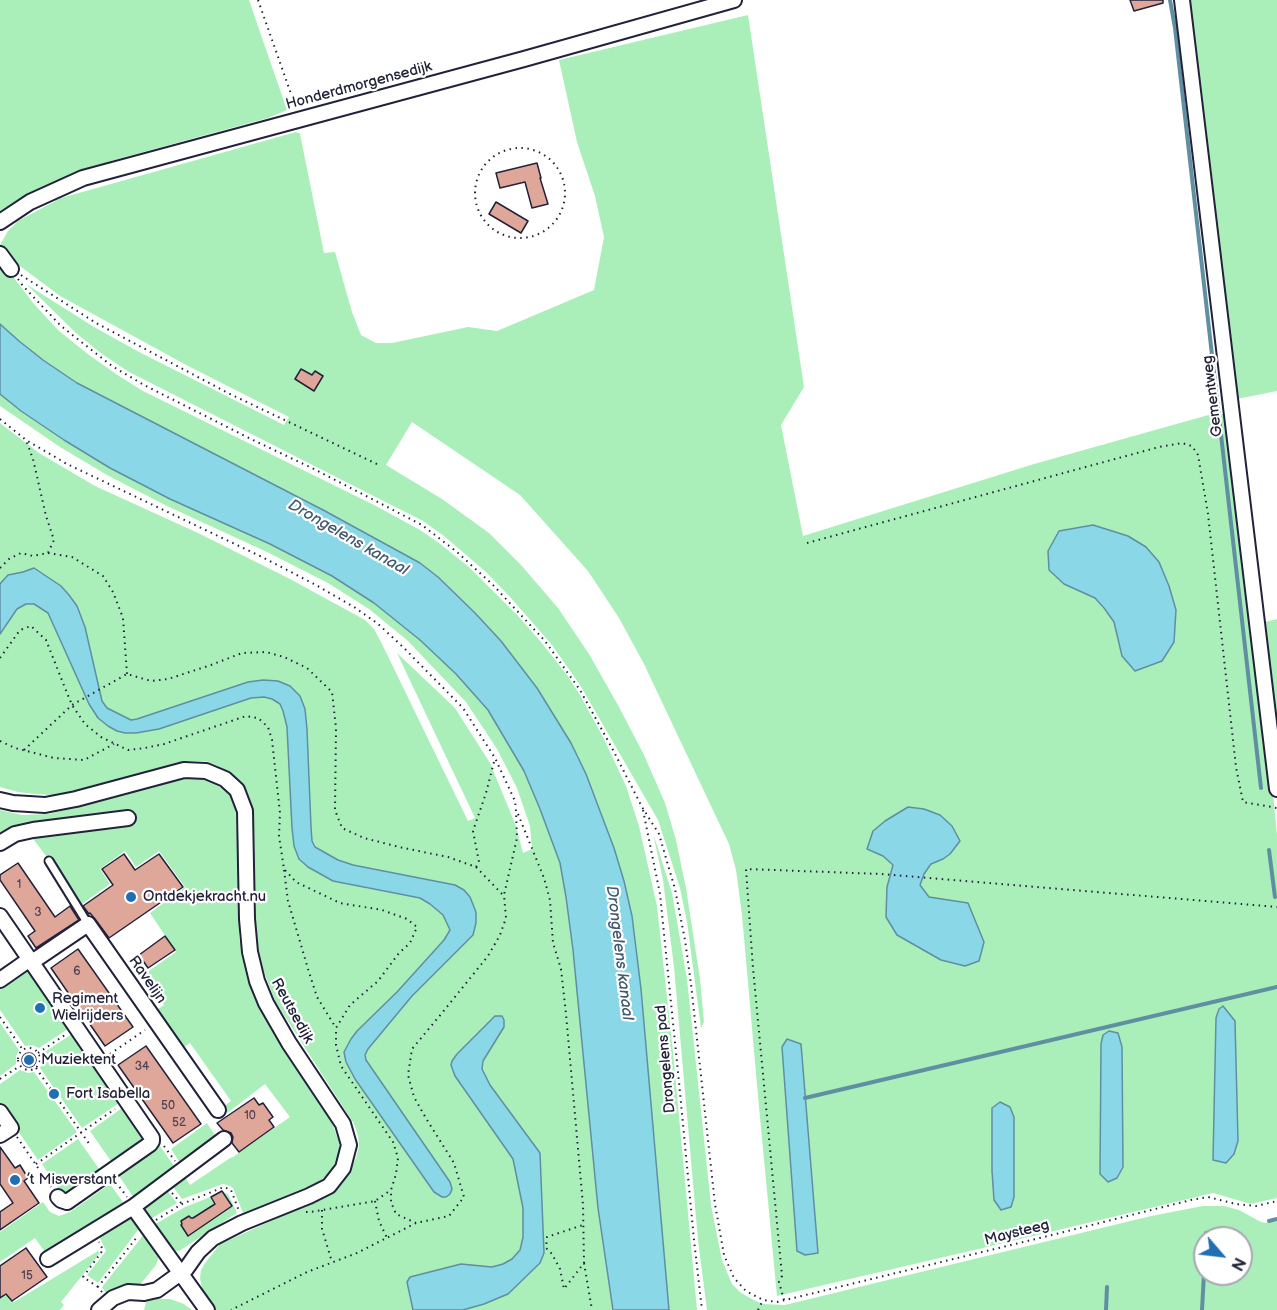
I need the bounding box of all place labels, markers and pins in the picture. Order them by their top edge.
place label: Ontdekjekracht.nu [143,888,266,906]
marker: Ontdekjekracht.nu [124,890,138,904]
place label: Regiment Wielrijders [52,990,124,1025]
marker: Regiment Wielrijders [33,1001,47,1015]
place label: Muziektent [41,1051,116,1069]
marker: Muziektent [22,1053,36,1067]
place label: Fort Isabella [66,1085,150,1103]
marker: Fort Isabella [47,1087,61,1101]
place label: ’t Misverstant [27,1171,117,1189]
marker: ’t Misverstant [8,1173,22,1187]

